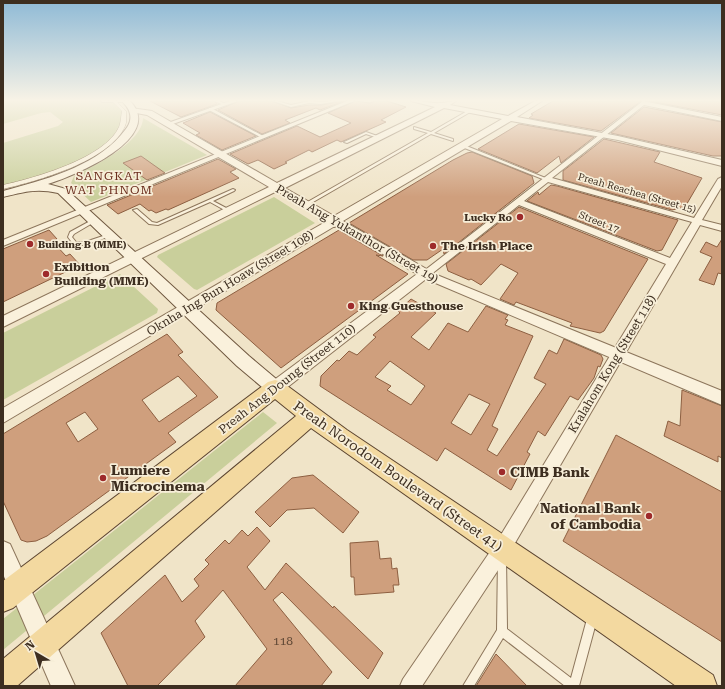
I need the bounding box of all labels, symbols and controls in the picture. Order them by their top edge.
district label: SANGKAT WAT PHNOM [65,169,153,197]
street label: Preah Reachea (Street 15) [577,171,697,215]
street label: Preah Ang Yukanthor (Street 19) [273,182,441,286]
street label: Street 17 [577,209,621,235]
place label: Lucky Ro [464,212,513,223]
marker: Lucky Ro [515,212,525,222]
street label: Oknha Ing Bun Hoaw (Street 108) [144,228,316,338]
marker: Building B (MME) [25,239,35,249]
place label: Building B (MME) [38,239,127,250]
place label: The Irish Place [441,239,532,253]
marker: The Irish Place [428,241,438,251]
place label: Exibition Building (MME) [54,260,148,288]
marker: Exibition Building (MME) [41,269,51,279]
street label: Kralahom Kong (Street 118) [565,292,659,435]
place label: King Guesthouse [359,299,463,313]
marker: King Guesthouse [346,301,356,311]
street label: Preah Ang Doung (Street 110) [216,321,358,437]
street label: Preah Norodom Boulevard (Street 41) [291,397,505,555]
place label: Lumiere Microcinema [111,462,205,494]
place label: CIMB Bank [510,464,590,480]
marker: CIMB Bank [497,467,507,477]
marker: Lumiere Microcinema [98,473,108,483]
place label: National Bank of Cambodia [540,500,642,532]
marker: National Bank of Cambodia [644,511,654,521]
north arrow [16,633,56,673]
house number: 118 [273,634,293,648]
text: N [23,637,38,653]

